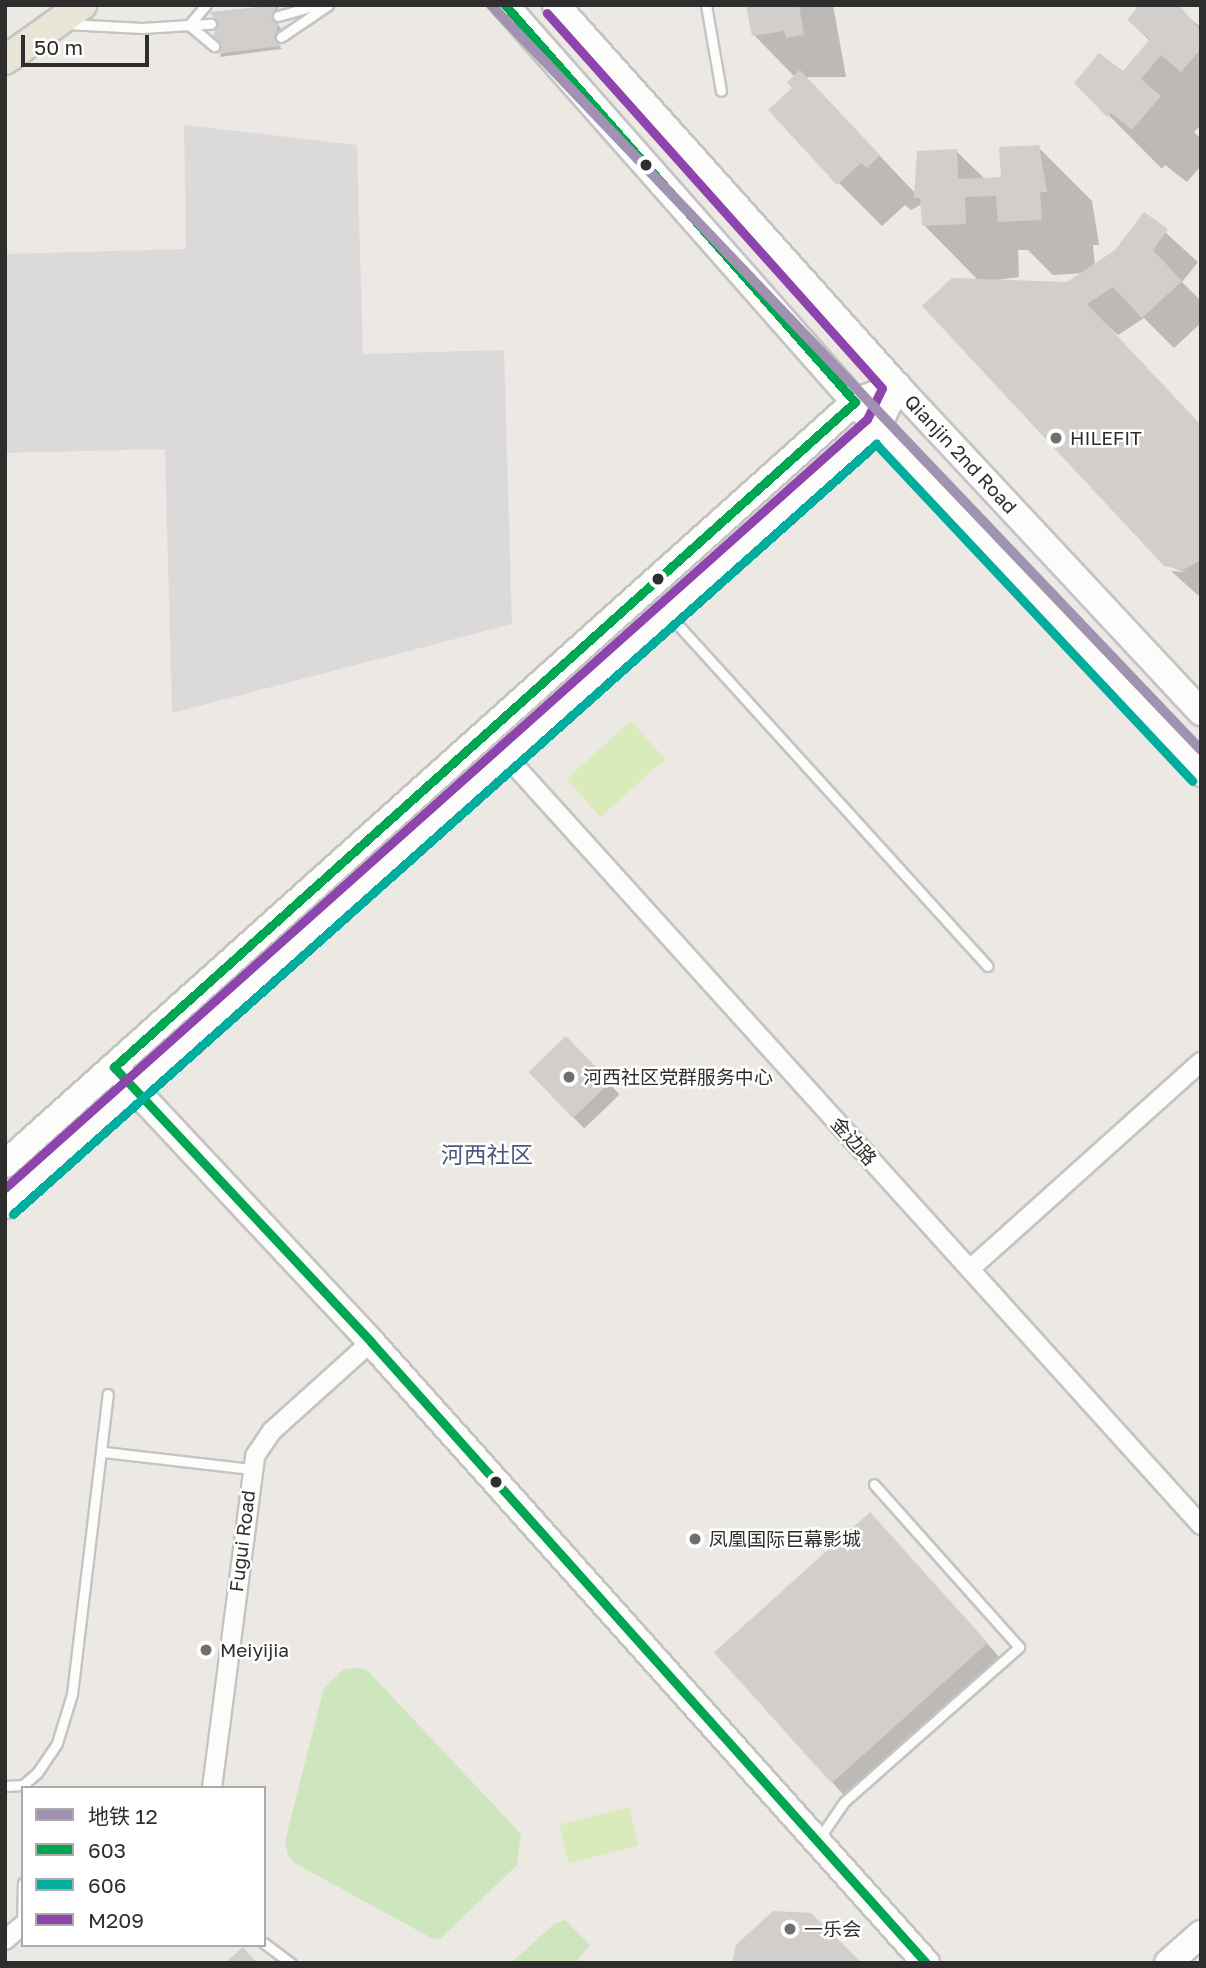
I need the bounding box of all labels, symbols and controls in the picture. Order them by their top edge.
scale bar [24,21,152,65]
text: 50 m [34,34,83,60]
unlabelled marker [639,158,653,172]
street label: Qianjin 2nd Road [900,390,1022,518]
place label: HILEFIT [1070,427,1142,449]
marker: HILEFIT [1048,430,1064,446]
unlabelled marker [651,572,665,586]
place label: 河西社区党群服务中心 [583,1066,773,1088]
marker: 河西社区党群服务中心 [561,1069,577,1085]
street label: 金边路 [826,1112,882,1170]
district label: 河西社区 [441,1140,533,1168]
unlabelled marker [489,1475,503,1489]
street label: Fugui Road [224,1489,260,1593]
place label: 凤凰国际巨幕影城 [709,1528,861,1550]
marker: 凤凰国际巨幕影城 [687,1531,703,1547]
place label: Meiyijia [220,1639,289,1661]
marker: Meiyijia [198,1642,214,1658]
legend [21,1786,266,1947]
text: 地铁 12 [88,1803,158,1829]
text: 603 [88,1837,126,1863]
text: 606 [88,1872,126,1898]
text: M209 [88,1907,144,1933]
place label: 一乐会 [804,1918,861,1940]
marker: 一乐会 [782,1921,798,1937]

